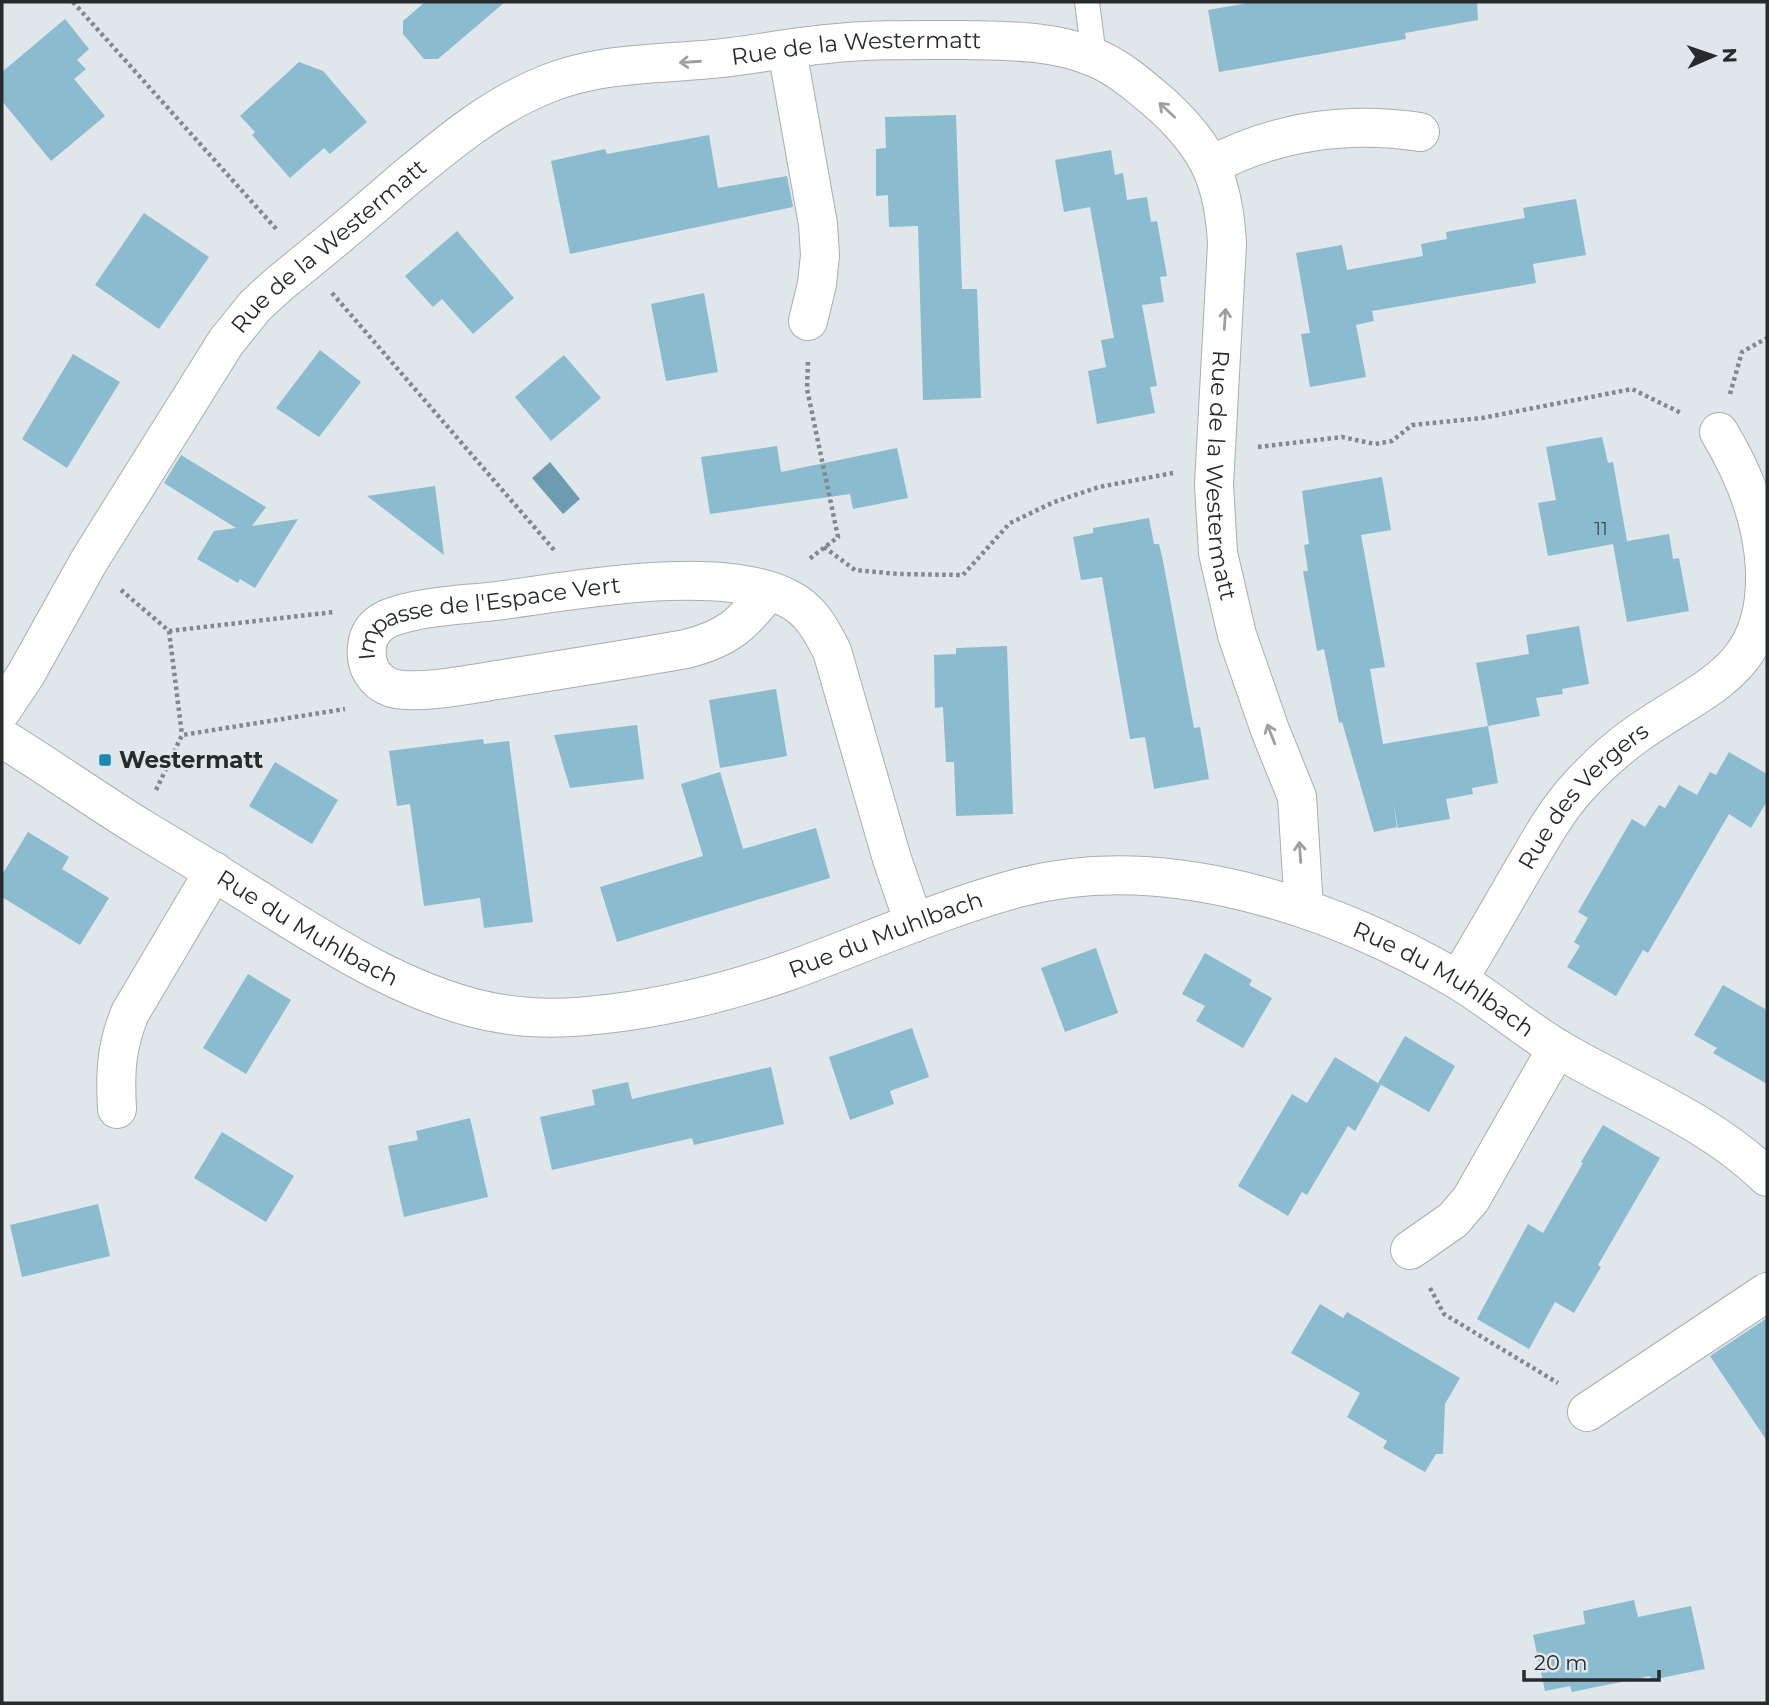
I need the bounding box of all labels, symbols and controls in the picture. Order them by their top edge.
north arrow [1678,21,1748,91]
street label: Rue de la Westermatt [729,26,982,71]
text: N [1718,47,1741,64]
one-way arrow [679,55,702,68]
one-way arrow [1158,101,1175,118]
street label: Rue de la Westermatt [225,153,432,339]
one-way arrow [1219,308,1232,330]
street label: Rue de la Westermatt [1200,349,1242,603]
house number: 11 [1594,517,1608,540]
street label: Impasse de l'Espace Vert [351,571,622,661]
street label: Rue des Vergers [1512,717,1654,874]
one-way arrow [1264,723,1277,745]
place label: Westermatt [119,746,263,774]
marker: Westermatt [97,752,113,768]
one-way arrow [1294,841,1307,864]
street label: Rue du Muhlbach [212,864,403,992]
street label: Rue du Muhlbach [785,885,986,984]
street label: Rue du Muhlbach [1349,915,1540,1043]
scale bar [1524,1638,1659,1682]
text: 20 m [1534,1650,1588,1675]

